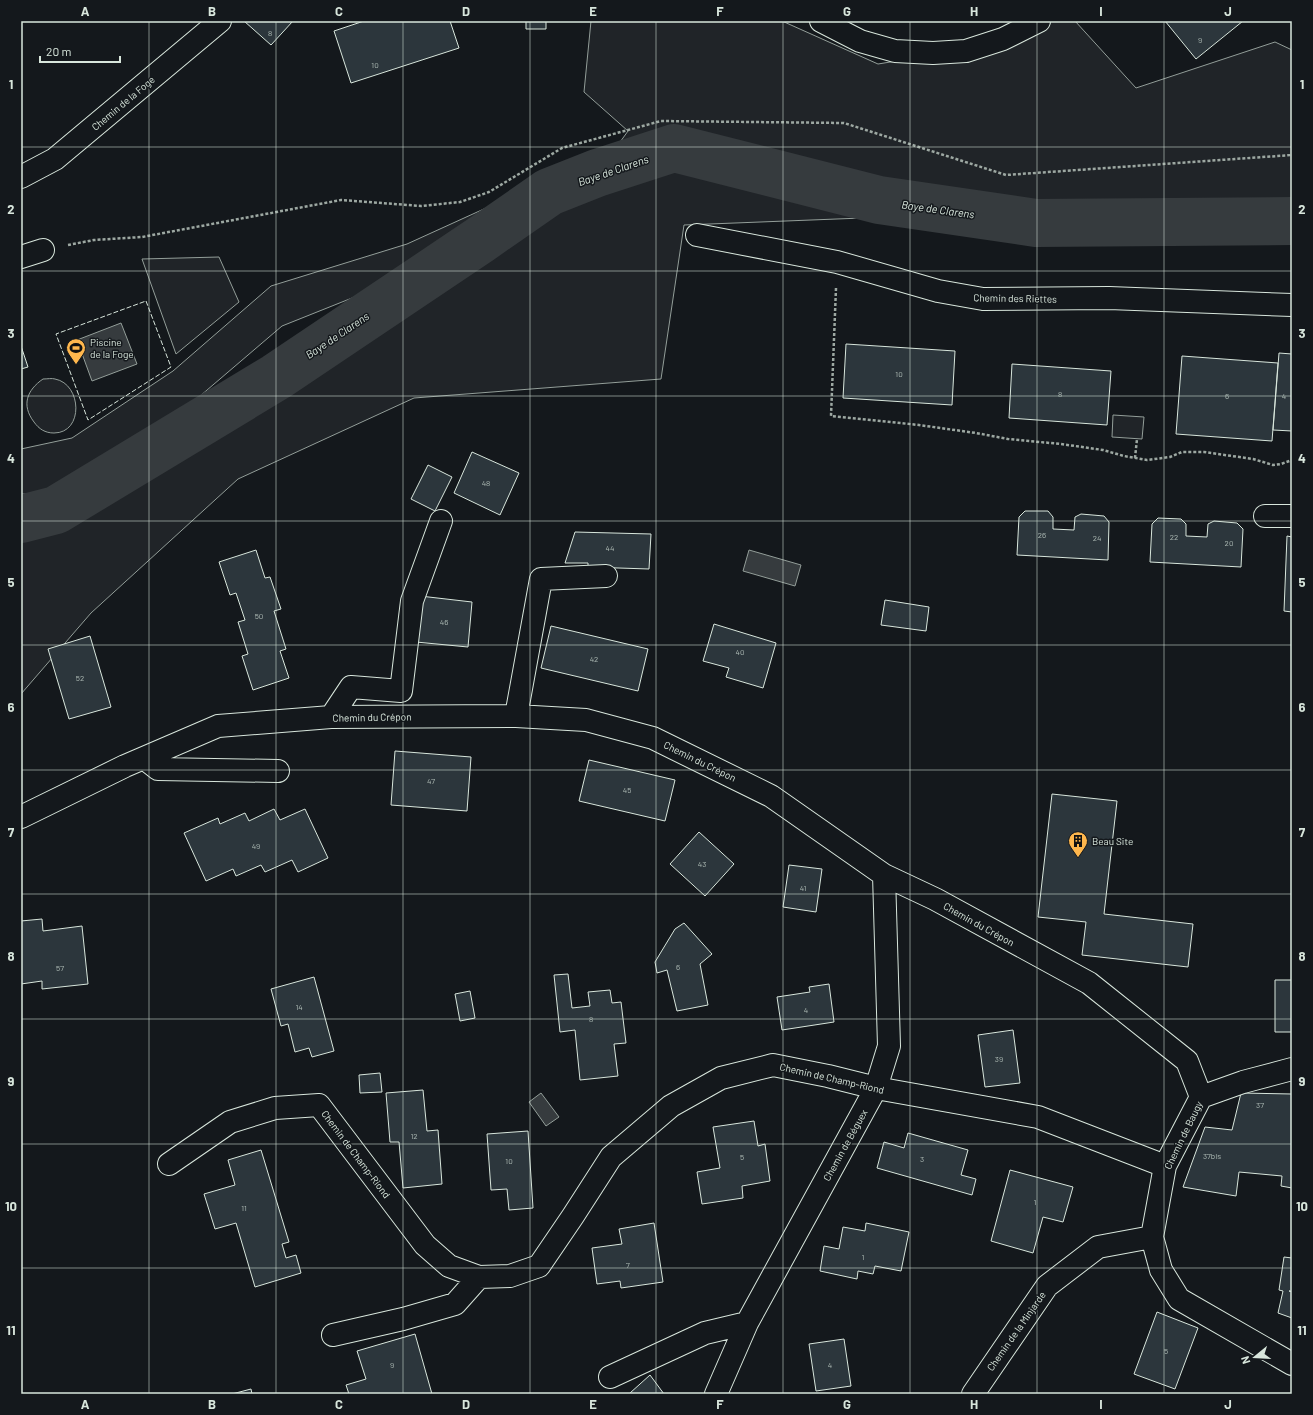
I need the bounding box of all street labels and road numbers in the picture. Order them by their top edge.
street label: Chemin de la Foge [89,73,157,133]
street label: Chemin des Riettes [973,291,1057,305]
street label: Chemin du Crépon [332,710,412,724]
street label: Chemin du Crépon [662,738,738,784]
street label: Chemin du Crépon [942,900,1016,948]
street label: Chemin de Champ-Riond [779,1060,885,1096]
street label: Chemin de Baugy [1161,1099,1205,1171]
street label: Chemin de Béguex [820,1107,870,1183]
street label: Chemin de Champ-Riond [319,1108,393,1200]
street label: Chemin de la Minjarde [984,1289,1048,1373]

